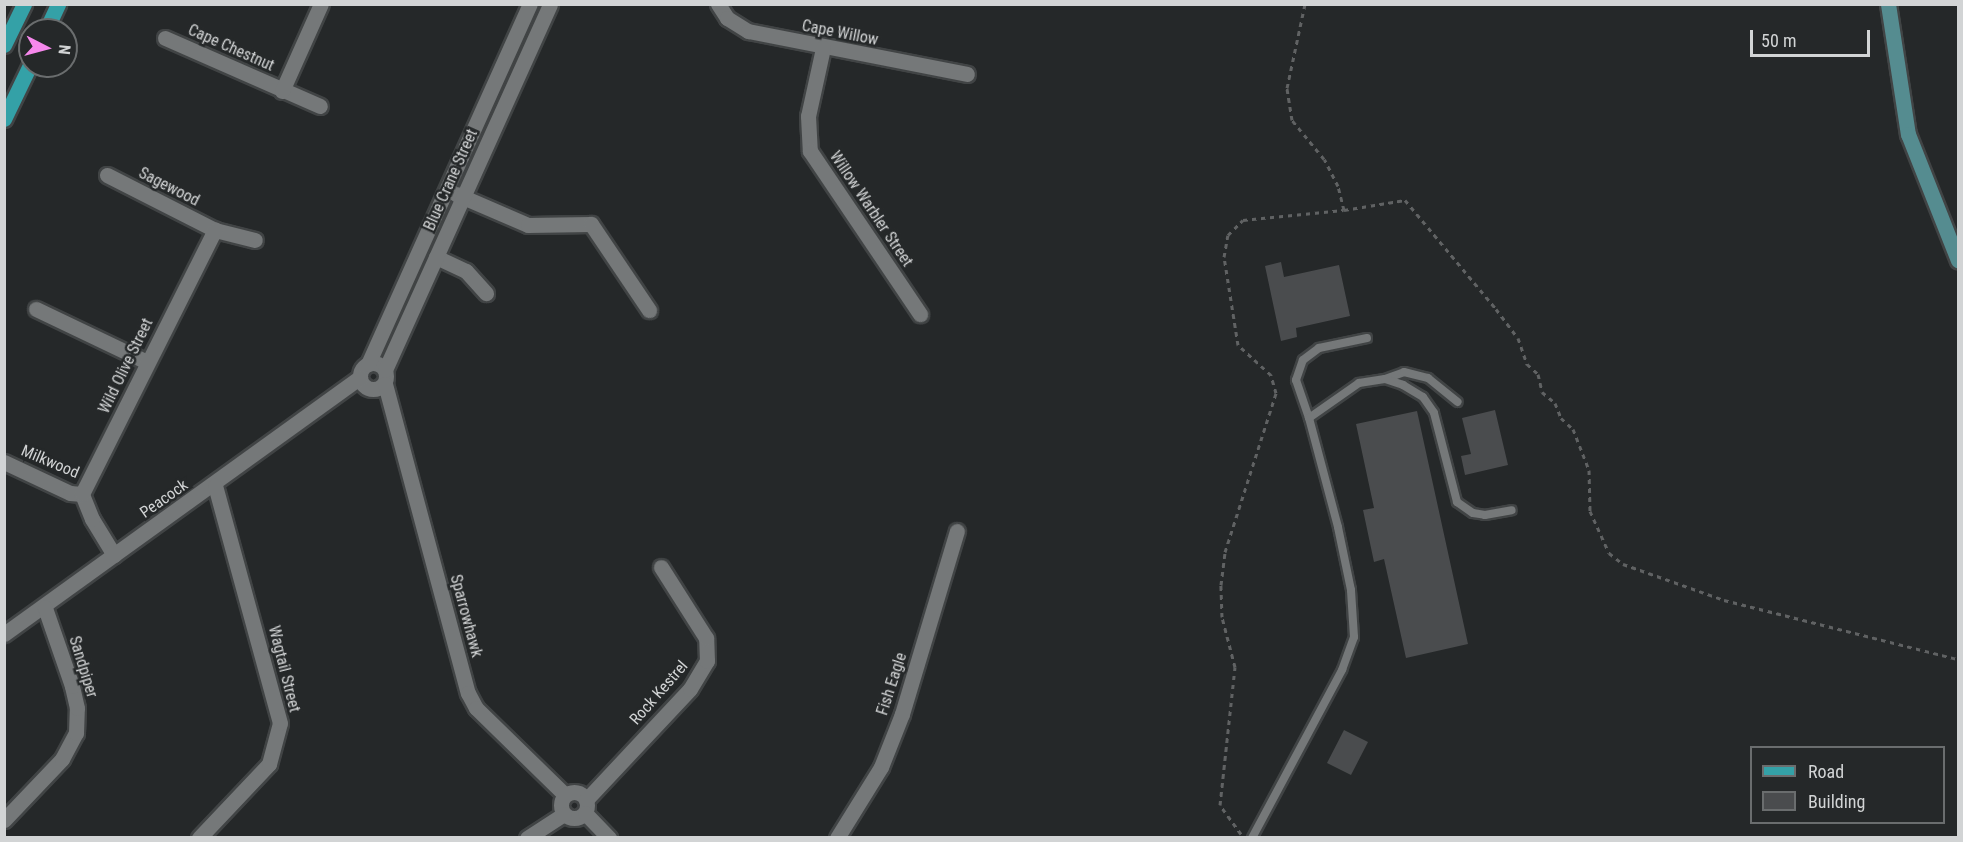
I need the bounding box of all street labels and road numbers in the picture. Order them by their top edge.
street label: Cape Willow [800,16,880,50]
street label: Cape Chestnut [185,20,277,76]
street label: Blue Crane Street [420,126,482,234]
street label: Willow Warbler Street [825,148,917,270]
street label: Sagewood [135,164,203,210]
street label: Wild Olive Street [95,315,157,417]
street label: Milkwood [18,441,82,483]
street label: Peacock [136,476,192,522]
street label: Sparrowhawk [446,573,486,659]
street label: Wagtail Street [264,624,304,714]
street label: Sandpiper [65,634,101,700]
street label: Fish Eagle [873,650,911,718]
street label: Rock Kestrel [626,657,692,729]

